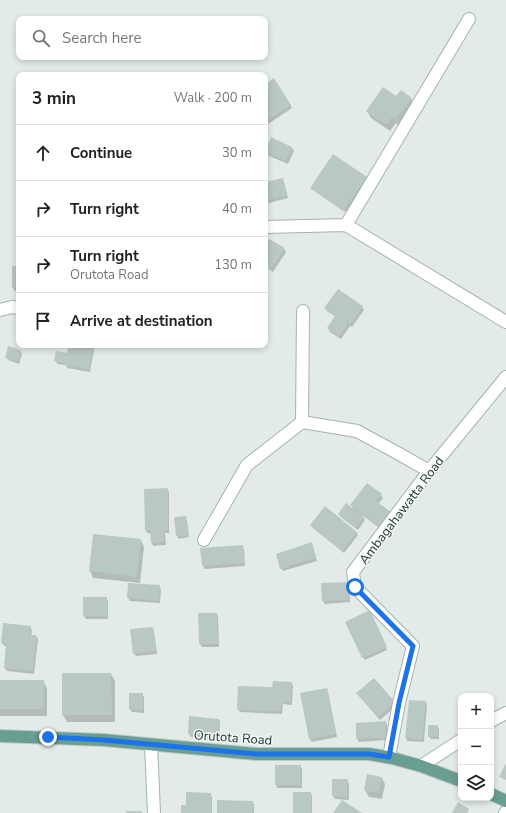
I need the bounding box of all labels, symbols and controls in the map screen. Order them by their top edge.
search box [16,16,268,60]
icon: search [30,27,52,49]
text: Search here [62,28,142,48]
text: 3 min [32,87,76,110]
text: Walk · 200 m [174,89,252,107]
icon: ahead [32,142,54,164]
text: Continue [70,143,132,163]
text: 30 m [222,144,252,162]
icon: right [32,198,54,220]
text: Turn right [70,199,139,219]
text: 40 m [222,200,252,218]
text: Turn right [70,246,139,266]
icon: right [32,254,54,276]
text: 130 m [214,256,252,274]
text: Orutota Road [70,266,149,284]
icon: arrive [32,310,54,332]
text: Arrive at destination [70,311,213,331]
street label: Ambagahawatta Road [355,453,448,568]
route start [346,578,364,596]
map controls [458,693,494,801]
button: + [458,693,494,729]
street label: Orutota Road [193,726,273,750]
route end [39,728,57,746]
button: − [458,729,494,765]
button: layers [458,765,494,801]

